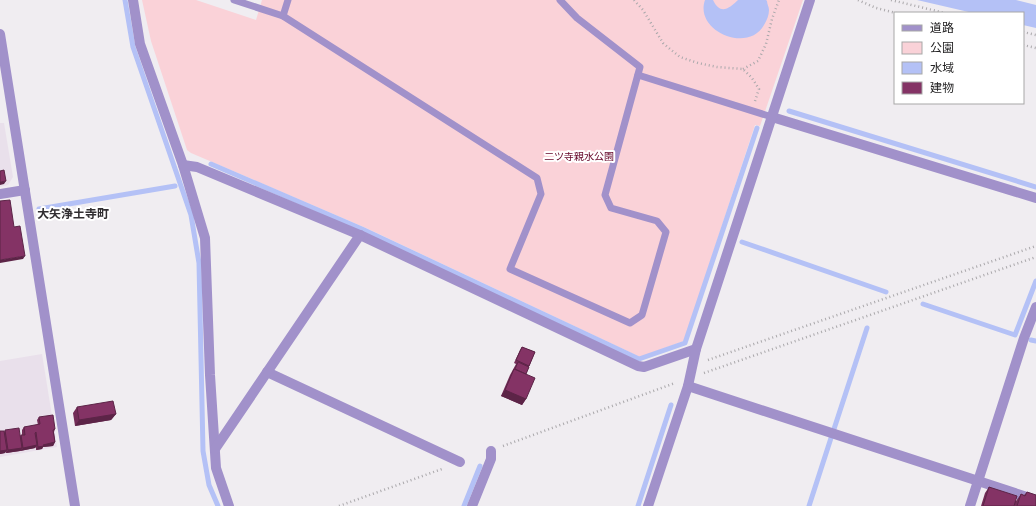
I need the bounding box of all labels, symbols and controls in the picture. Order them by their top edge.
legend [894,12,1024,104]
text: 道路 [930,21,954,35]
text: 公園 [930,41,954,55]
text: 水域 [930,61,954,75]
text: 建物 [930,81,954,95]
park label: 二ツ寺親水公園 [544,151,614,162]
district label: 大矢浄土寺町 [37,207,109,221]

